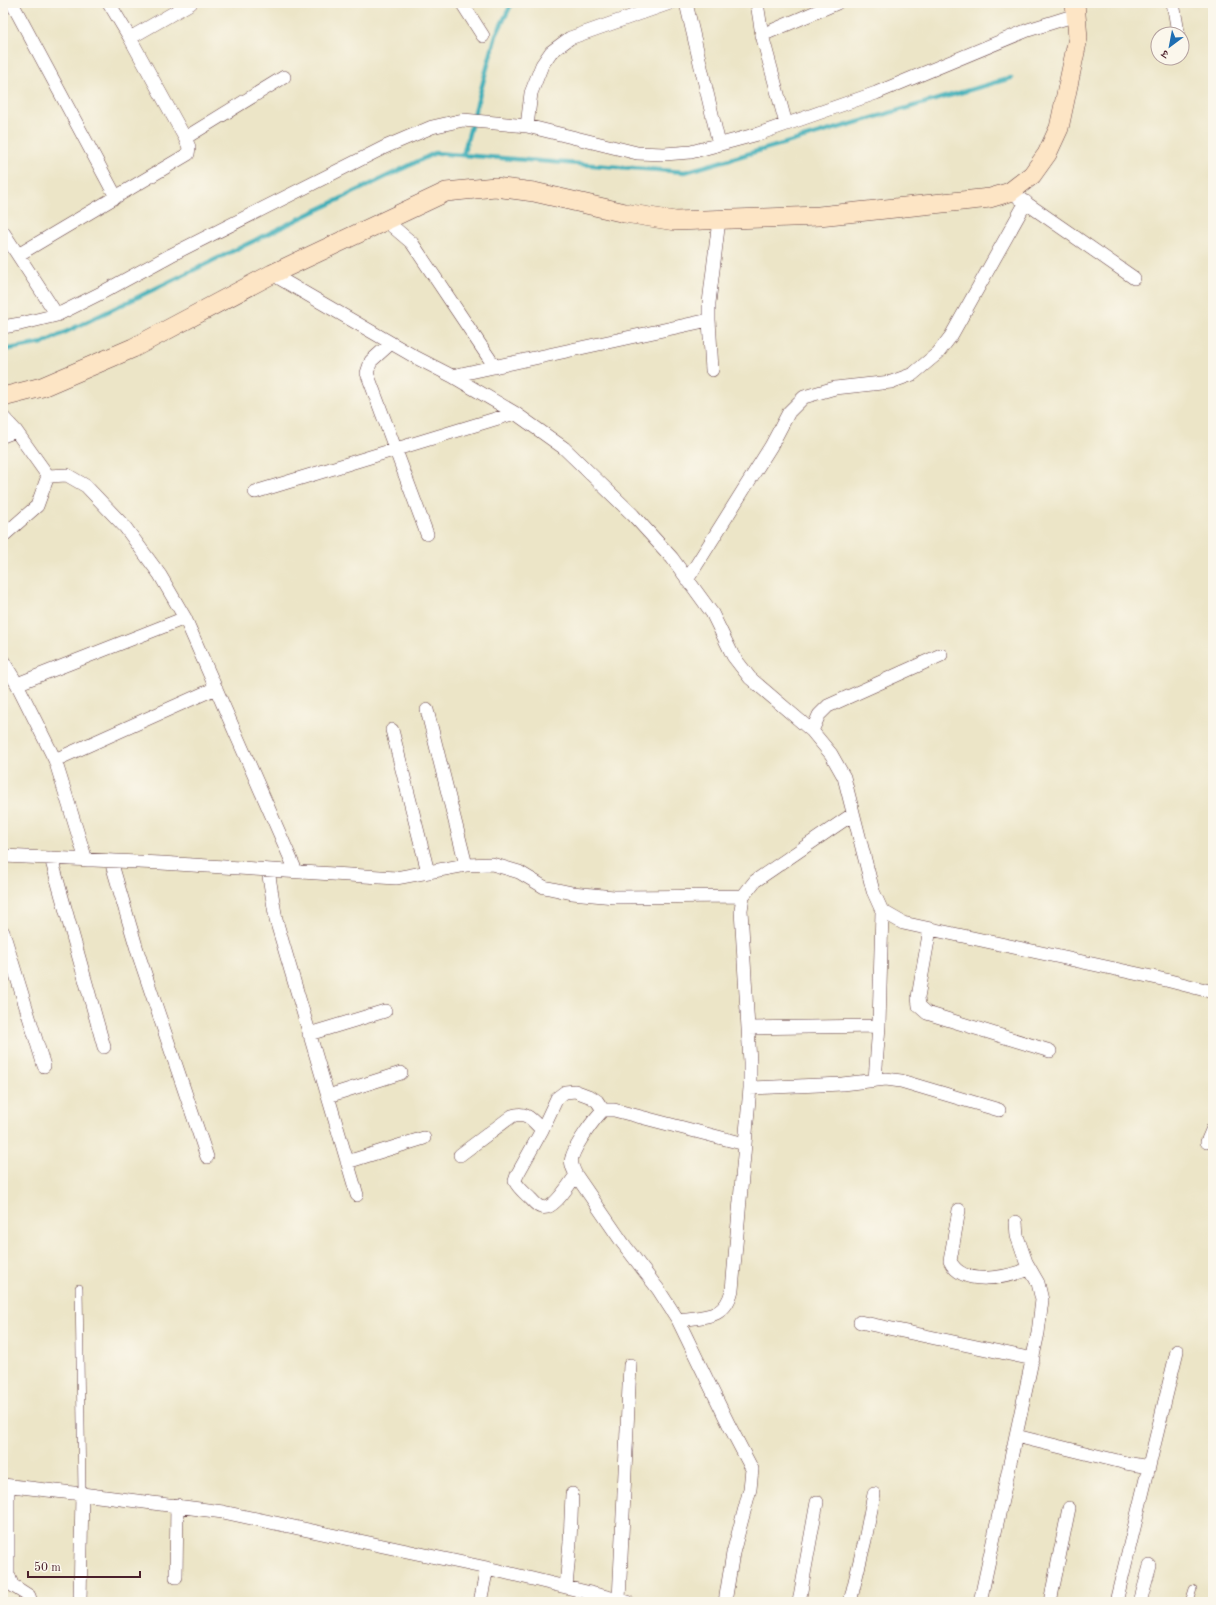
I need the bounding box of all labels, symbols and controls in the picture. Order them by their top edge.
north arrow [1150,26,1190,66]
text: उ [1159,46,1172,60]
scale bar [28,1553,140,1579]
text: 50 m [34,1561,61,1574]

